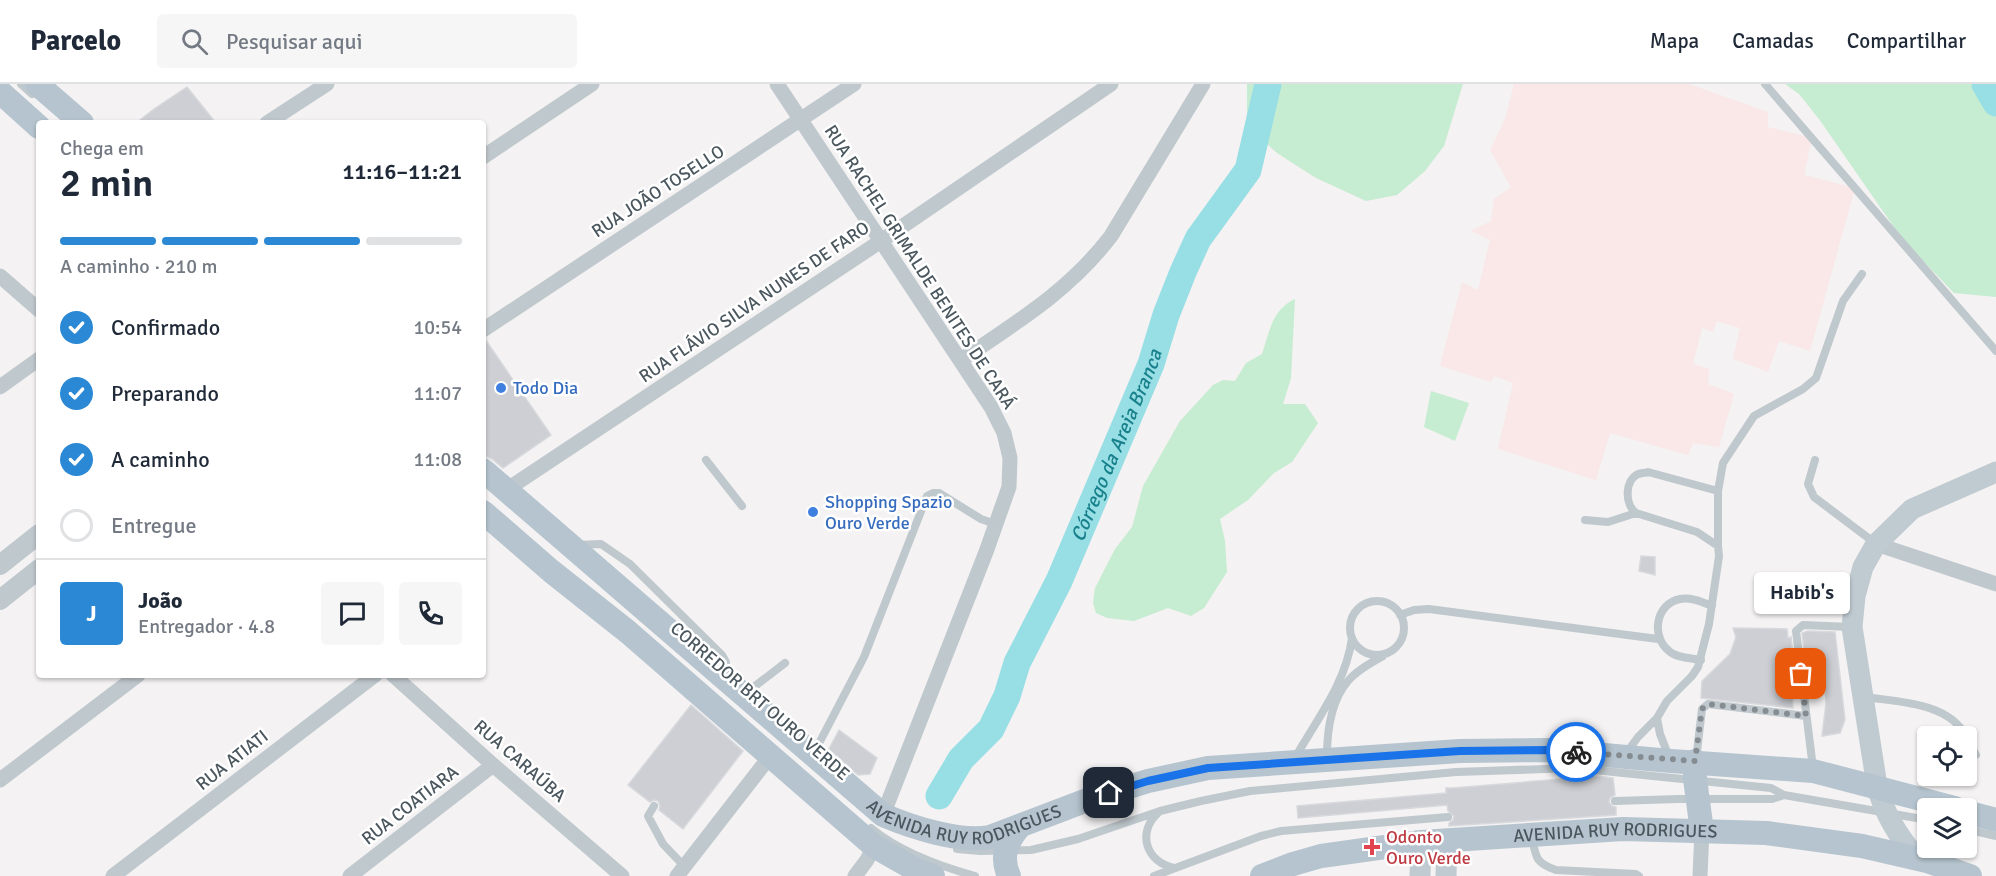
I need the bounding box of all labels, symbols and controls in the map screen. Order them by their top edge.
search box [157,14,577,68]
text: Parcelo [30,24,121,58]
icon: search [178,25,211,58]
text: Pesquisar aqui [226,28,362,55]
text: Mapa [1650,28,1699,54]
text: Camadas [1732,28,1814,54]
text: Compartilhar [1847,28,1966,54]
street label: RUA RACHEL GRIMALDE BENITES DE CARÁ [820,121,1020,413]
text: Chega em [60,136,144,161]
street label: RUA JOÃO TOSELLO [588,140,728,242]
text: 11:16–11:21 [343,158,462,185]
text: 2 min [60,159,153,207]
street label: RUA FLÁVIO SILVA NUNES DE FARO [635,217,873,387]
text: A caminho · 210 m [60,254,217,279]
icon: check [60,311,93,344]
text: Confirmado [111,314,220,341]
text: 10:54 [413,315,462,340]
water label: Córrego da Areia Branca [1065,346,1168,545]
icon: check [60,377,93,410]
place label: Todo Dia [513,377,578,399]
text: Preparando [111,380,219,407]
text: 11:07 [413,381,462,406]
marker: Todo Dia [494,381,508,395]
icon: check [60,443,93,476]
text: A caminho [111,446,210,473]
text: 11:08 [413,447,462,472]
place label: Shopping Spazio Ouro Verde [825,491,952,534]
marker: Shopping Spazio Ouro Verde [806,505,820,519]
text: Entregue [111,512,196,539]
callout: Habib's [1753,572,1849,614]
text: Habib's [1770,580,1834,605]
button: chat [321,582,384,645]
button: phone [399,582,462,645]
text: João [138,587,183,614]
text: J [86,600,97,627]
text: Entregador · 4.8 [138,614,275,639]
street label: CORREDOR BRT OURO VERDE [666,617,854,785]
pin [1775,648,1826,699]
icon: bag [1784,657,1817,690]
street label: RUA CARAÚBA [470,715,570,807]
courier [1546,722,1606,782]
street label: RUA ATIATI [192,725,272,795]
map controls [1917,726,1977,858]
button: locate [1917,726,1977,786]
icon: bike [1560,736,1593,769]
street label: RUA COATIARA [357,760,463,850]
pin [1083,767,1134,818]
icon: home [1092,776,1125,809]
street label: AVENIDA RUY RODRIGUES [864,787,1068,819]
text: AVENIDA RUY RODRIGUES [862,795,1064,849]
button: layers [1917,798,1977,858]
street label: AVENIDA RUY RODRIGUES [1513,818,1718,847]
place label: Odonto Ouro Verde [1386,826,1471,869]
marker: Odonto Ouro Verde [1363,838,1381,856]

